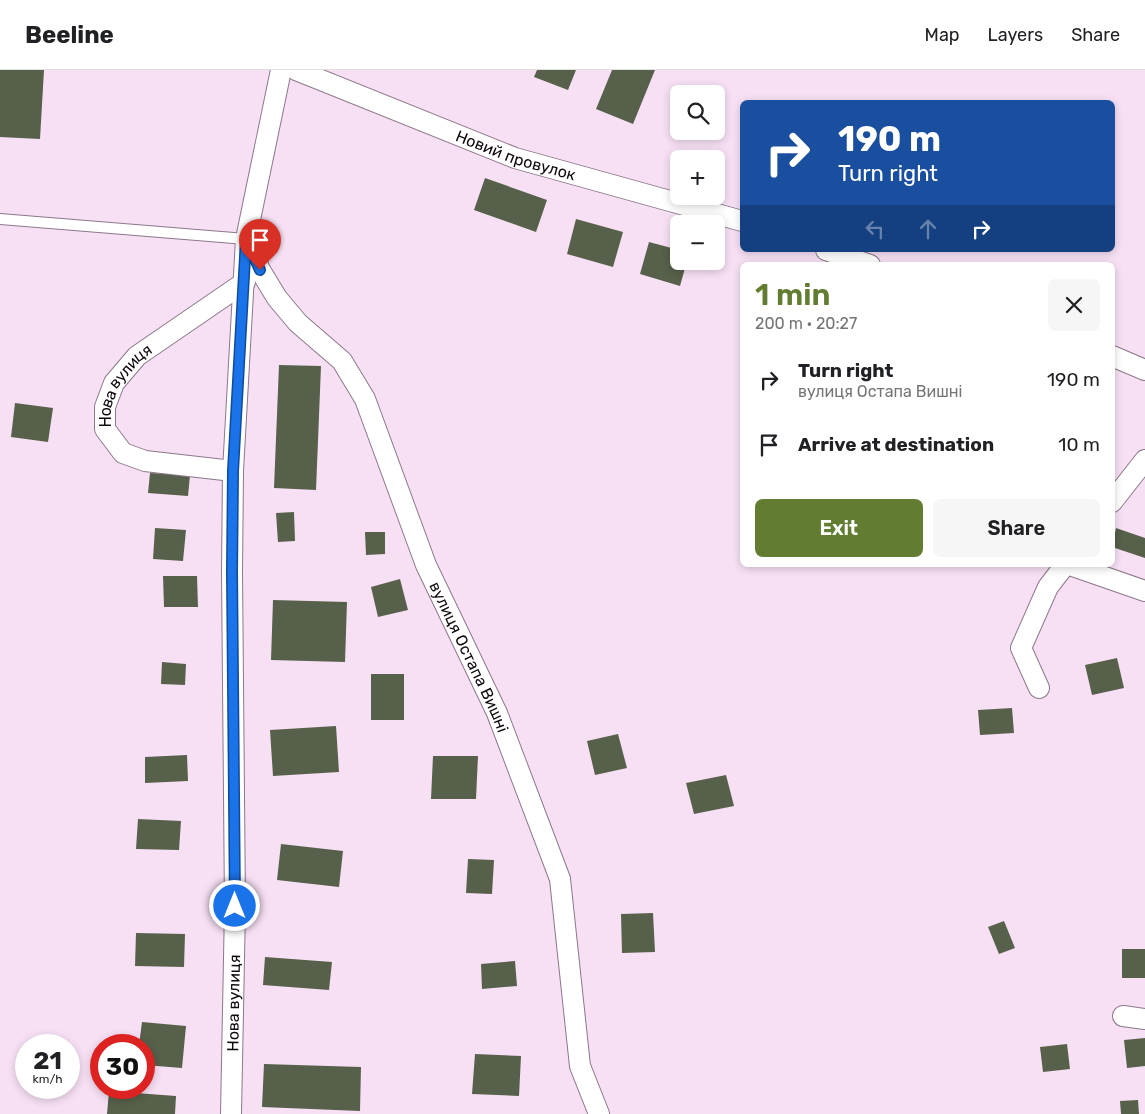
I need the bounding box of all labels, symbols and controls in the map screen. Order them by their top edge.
text: Beeline [25,21,114,49]
text: Map [925,24,960,46]
text: Layers [988,24,1043,46]
text: Share [1071,24,1120,46]
map controls [670,85,725,270]
button: search [670,85,725,140]
text: 190 m [838,118,941,160]
icon: right [755,120,820,185]
street label: Новий провулок [453,126,578,184]
button: + [670,150,725,205]
text: Turn right [838,160,938,187]
button: − [670,215,725,270]
icon: left [861,215,889,243]
icon: ahead [914,215,942,243]
icon: right [967,215,995,243]
pin [239,219,281,270]
icon: arrive [246,226,274,254]
text: 1 min [755,277,830,313]
button: close [1048,279,1100,331]
text: 200 m · 20:27 [755,314,857,333]
street label: Нова вулиця [96,339,155,428]
text: Turn right [798,359,893,382]
icon: right [755,366,783,394]
text: 190 m [1047,368,1100,391]
text: вулиця Остапа Вишні [798,382,962,401]
icon: arrive [755,431,783,459]
text: Arrive at destination [798,433,994,456]
text: 10 m [1058,433,1100,456]
button: Exit [755,499,923,557]
button: Share [933,499,1100,557]
street label: вулиця Остапа Вишні [426,578,513,735]
position arrow [208,879,260,931]
street label: Нова вулиця [223,954,244,1052]
speed limit sign: 30 [90,1034,155,1099]
text: 21 [33,1046,62,1075]
text: km/h [33,1072,62,1086]

